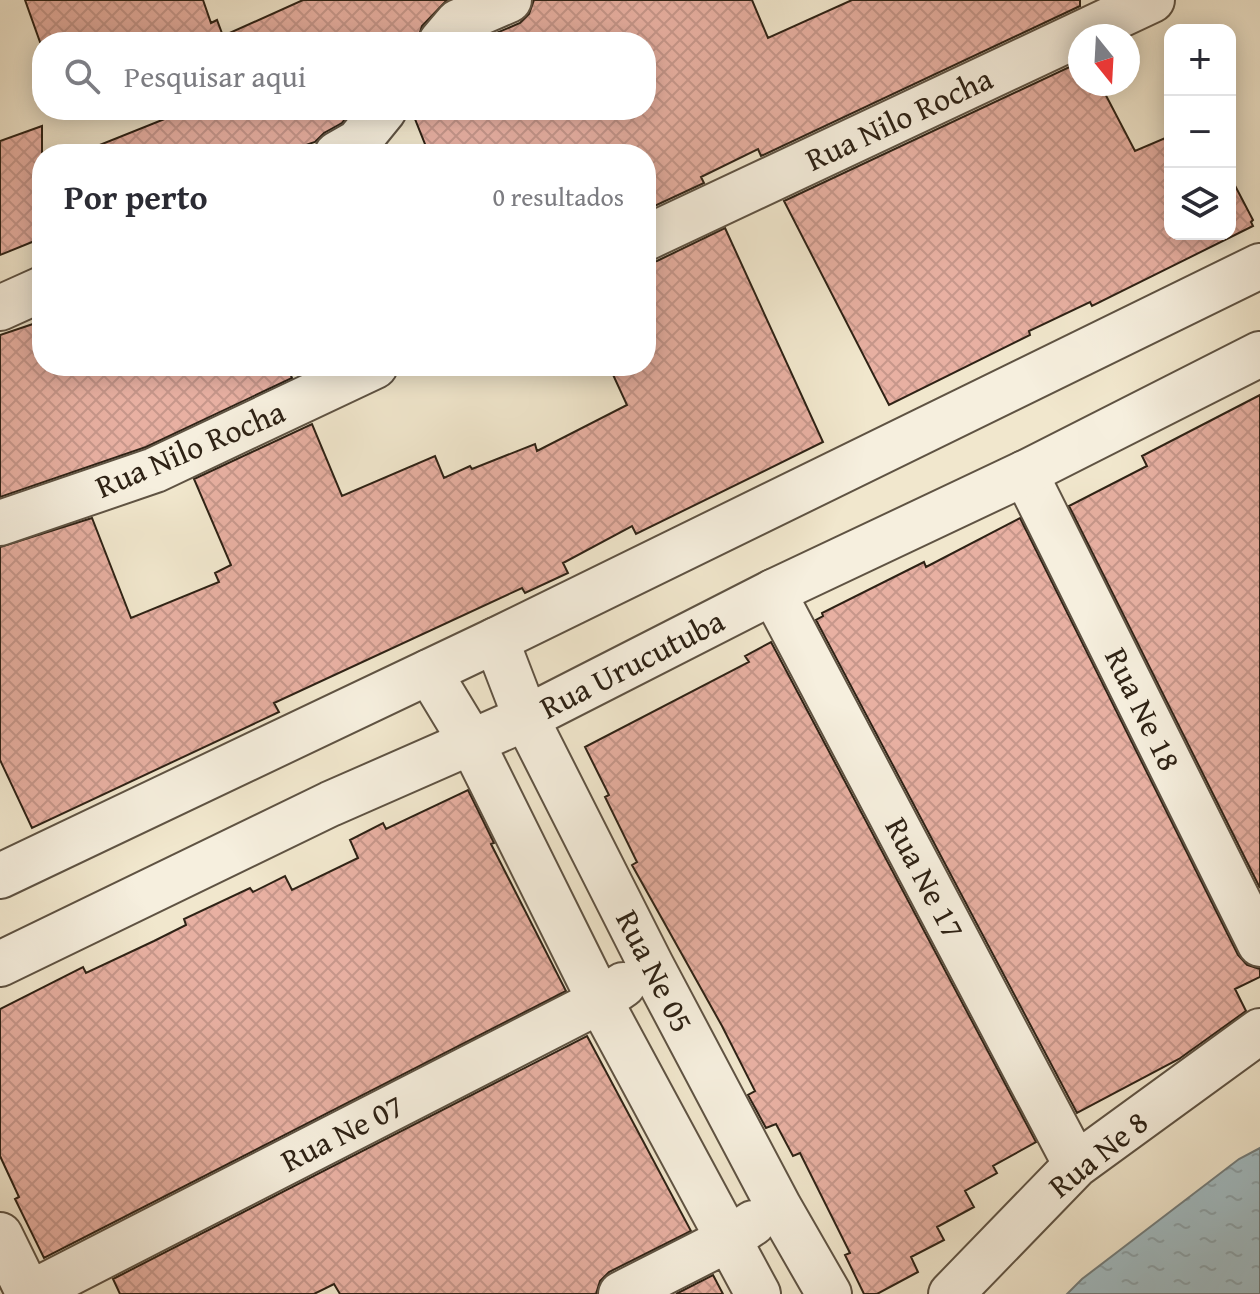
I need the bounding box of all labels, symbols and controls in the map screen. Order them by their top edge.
north arrow [1068,24,1140,96]
map controls [1164,24,1236,240]
button: + [1164,24,1236,96]
search box [32,32,656,120]
icon: search [60,54,104,98]
text: Pesquisar aqui [124,54,306,98]
street label: Rua Nilo Rocha [797,55,1000,182]
button: − [1164,96,1236,168]
button: layers [1164,168,1236,240]
text: Por perto [64,172,208,221]
text: 0 resultados [493,177,624,216]
street label: Rua Nilo Rocha [88,387,292,510]
street label: Rua Urucutuba [531,597,732,730]
street label: Rua Ne 18 [1093,639,1193,778]
street label: Rua Ne 17 [874,809,977,947]
street label: Rua Ne 05 [605,901,706,1040]
street label: Rua Ne 07 [272,1082,411,1183]
street label: Rua Ne 8 [1038,1099,1158,1208]

